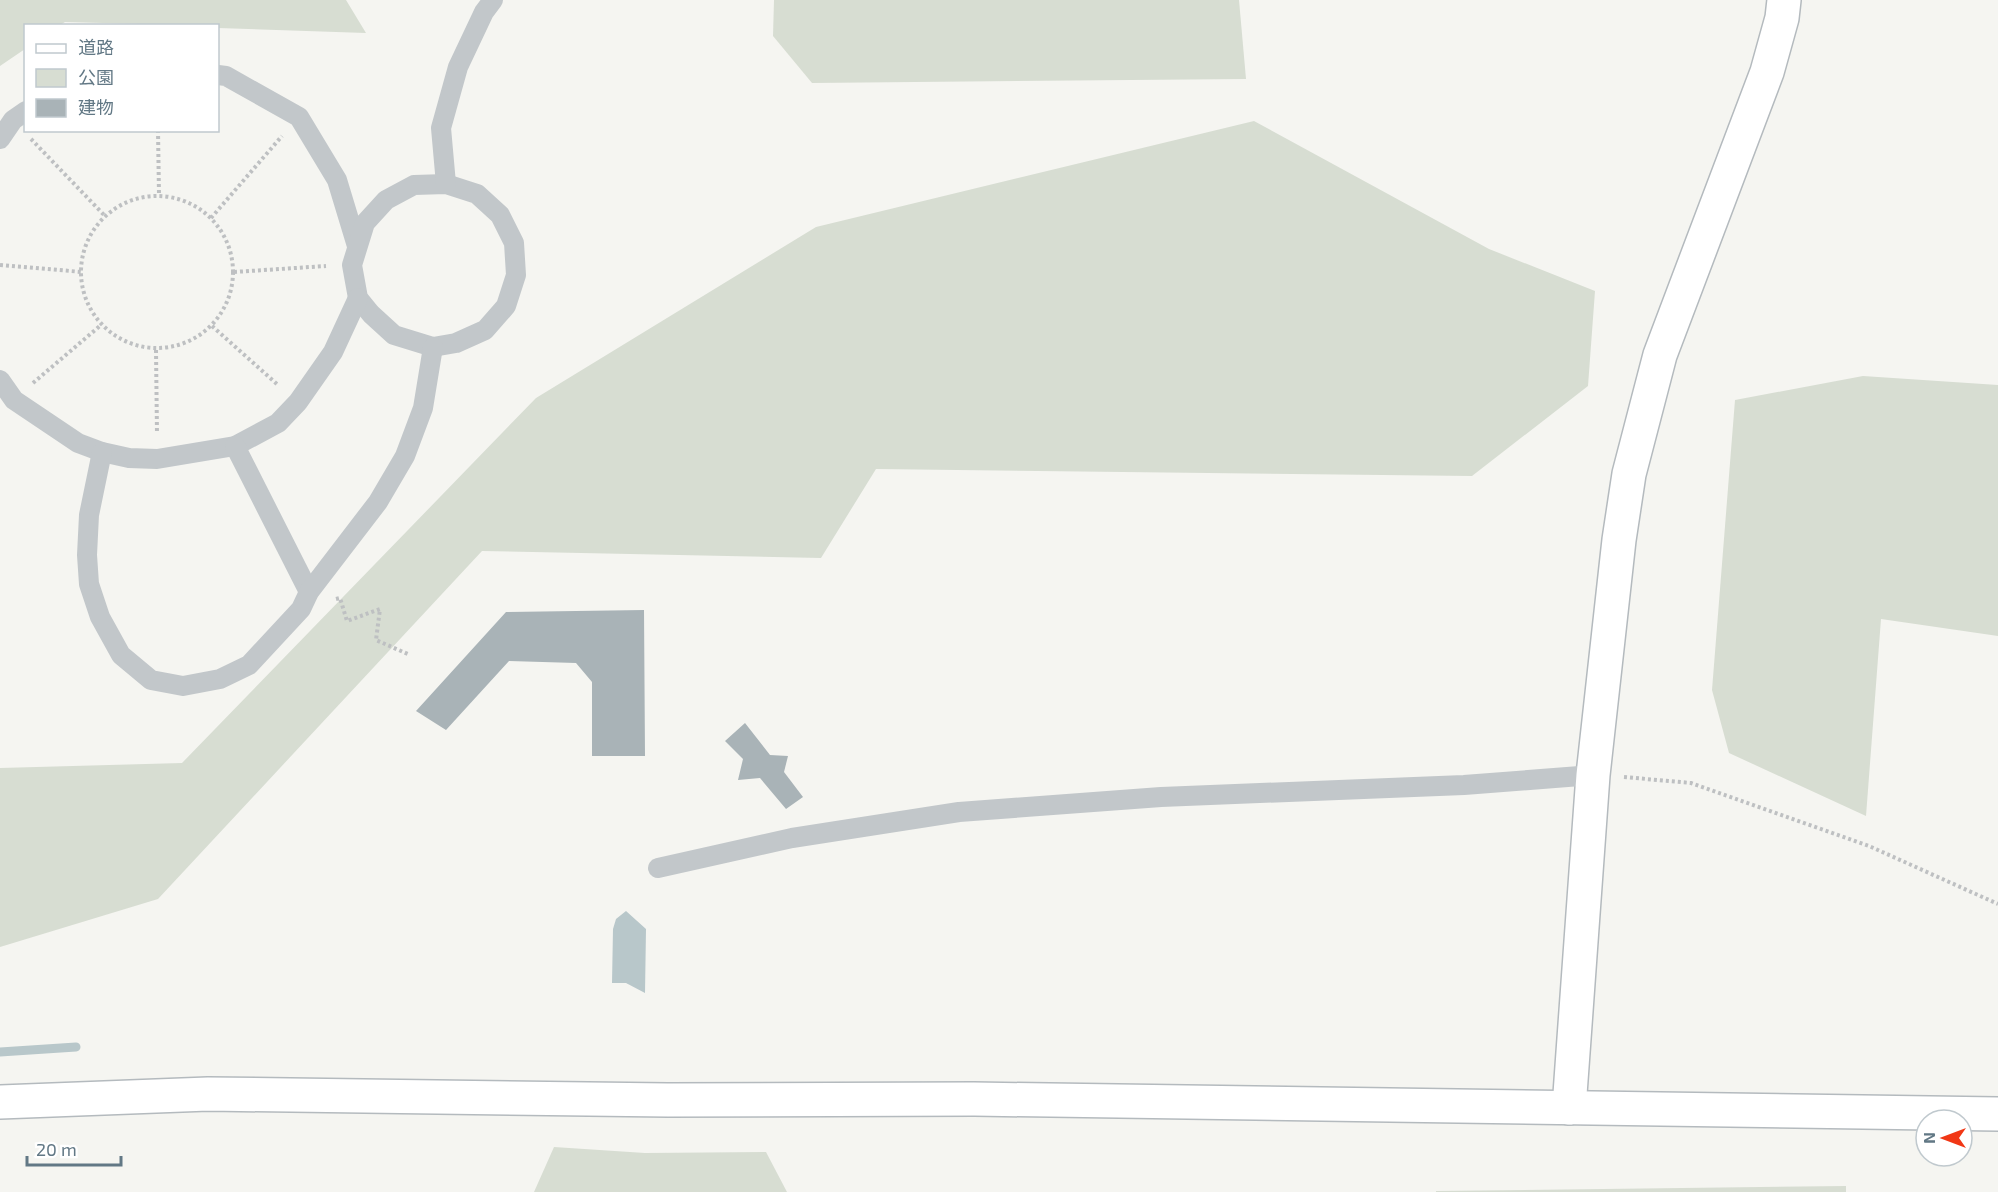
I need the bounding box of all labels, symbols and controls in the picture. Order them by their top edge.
legend [24,24,219,132]
text: 道路 [78,36,114,58]
text: 公園 [78,66,114,88]
text: 建物 [78,96,114,118]
north arrow [1914,1108,1974,1168]
scale bar [27,1129,122,1167]
text: N [1919,1132,1938,1144]
text: 20 m [36,1138,77,1160]

